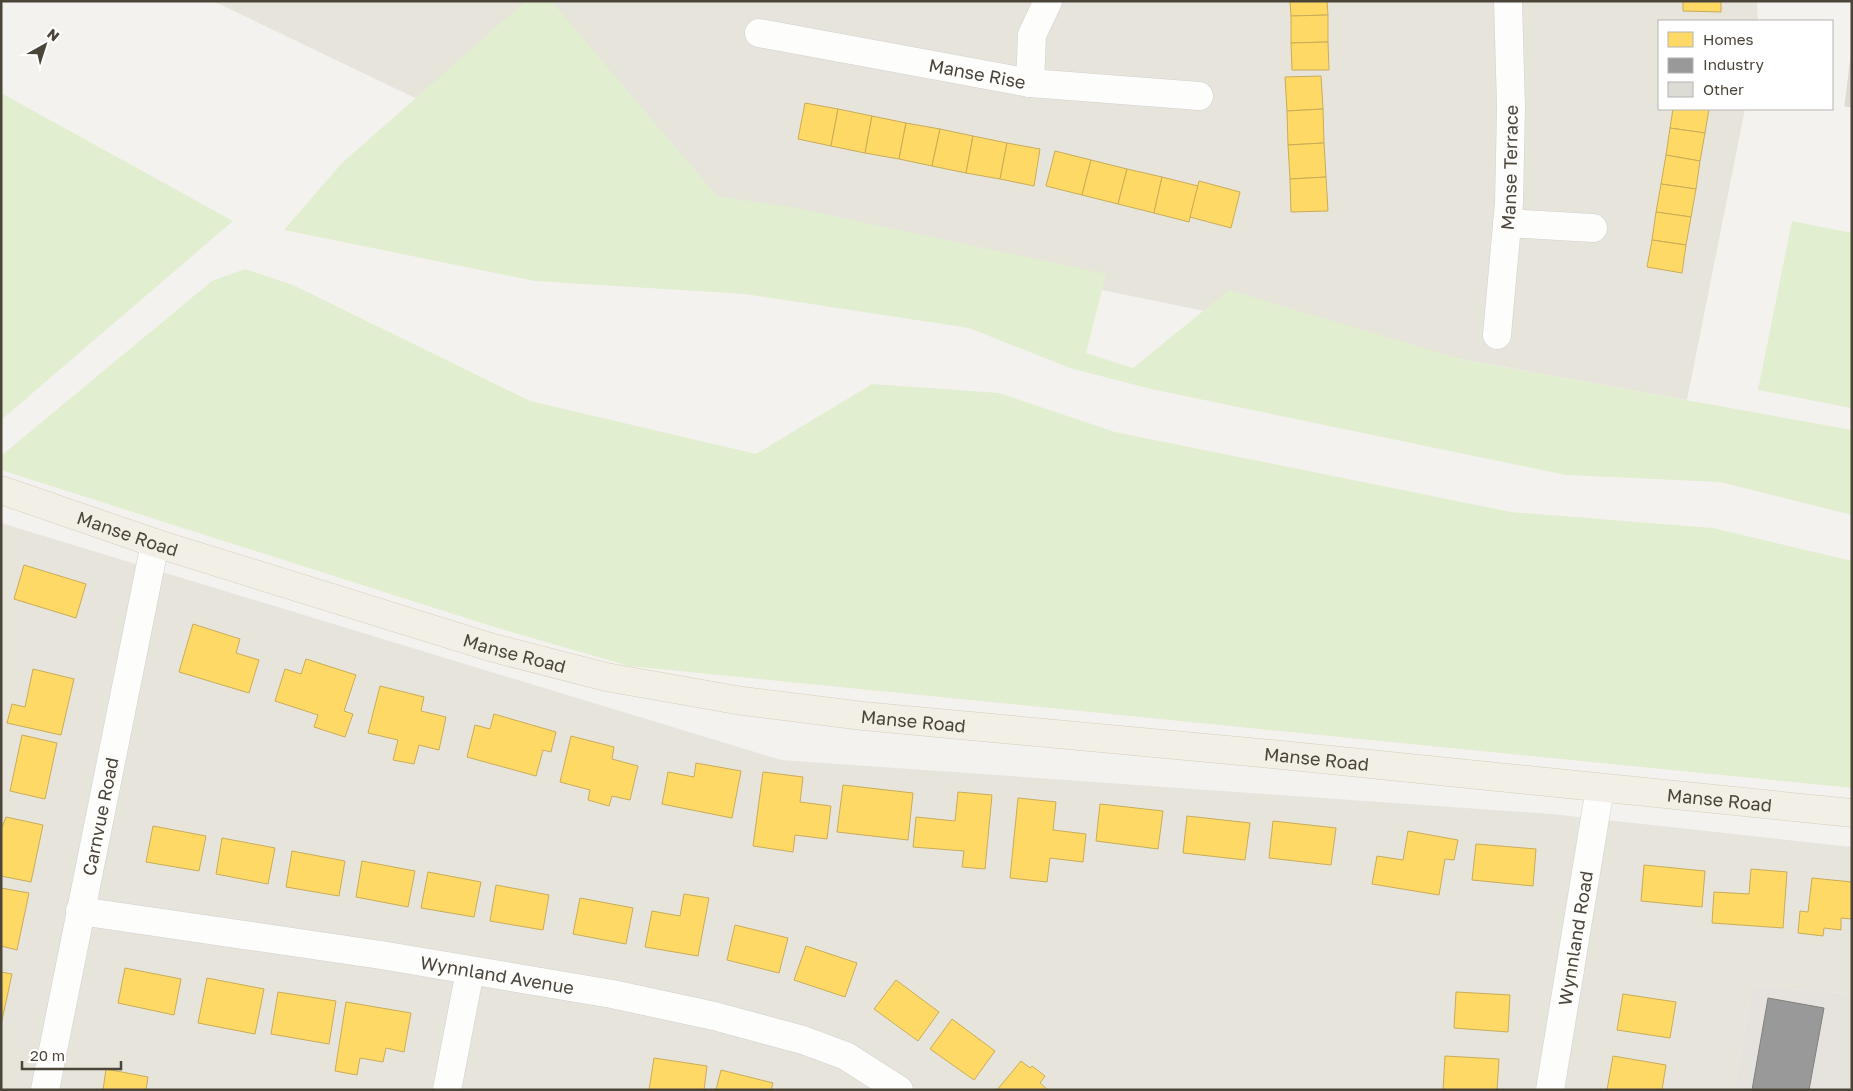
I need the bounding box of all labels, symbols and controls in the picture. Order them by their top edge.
north arrow [20,20,70,70]
legend [1658,20,1833,110]
text: N [44,25,63,44]
text: Homes [1703,30,1753,48]
street label: Manse Rise [927,54,1028,93]
text: Industry [1703,55,1764,73]
text: Other [1703,80,1744,98]
street label: Manse Terrace [1496,105,1522,231]
street label: Manse Road [74,506,181,561]
street label: Manse Road [461,628,568,677]
street label: Manse Road [860,705,967,736]
street label: Manse Road [1263,742,1370,775]
street label: Carnvue Road [77,755,123,878]
street label: Manse Road [1666,783,1773,816]
street label: Wynnland Road [1553,869,1597,1007]
street label: Wynnland Avenue [419,951,576,998]
scale bar [22,1038,121,1070]
text: 20 m [30,1046,65,1064]

